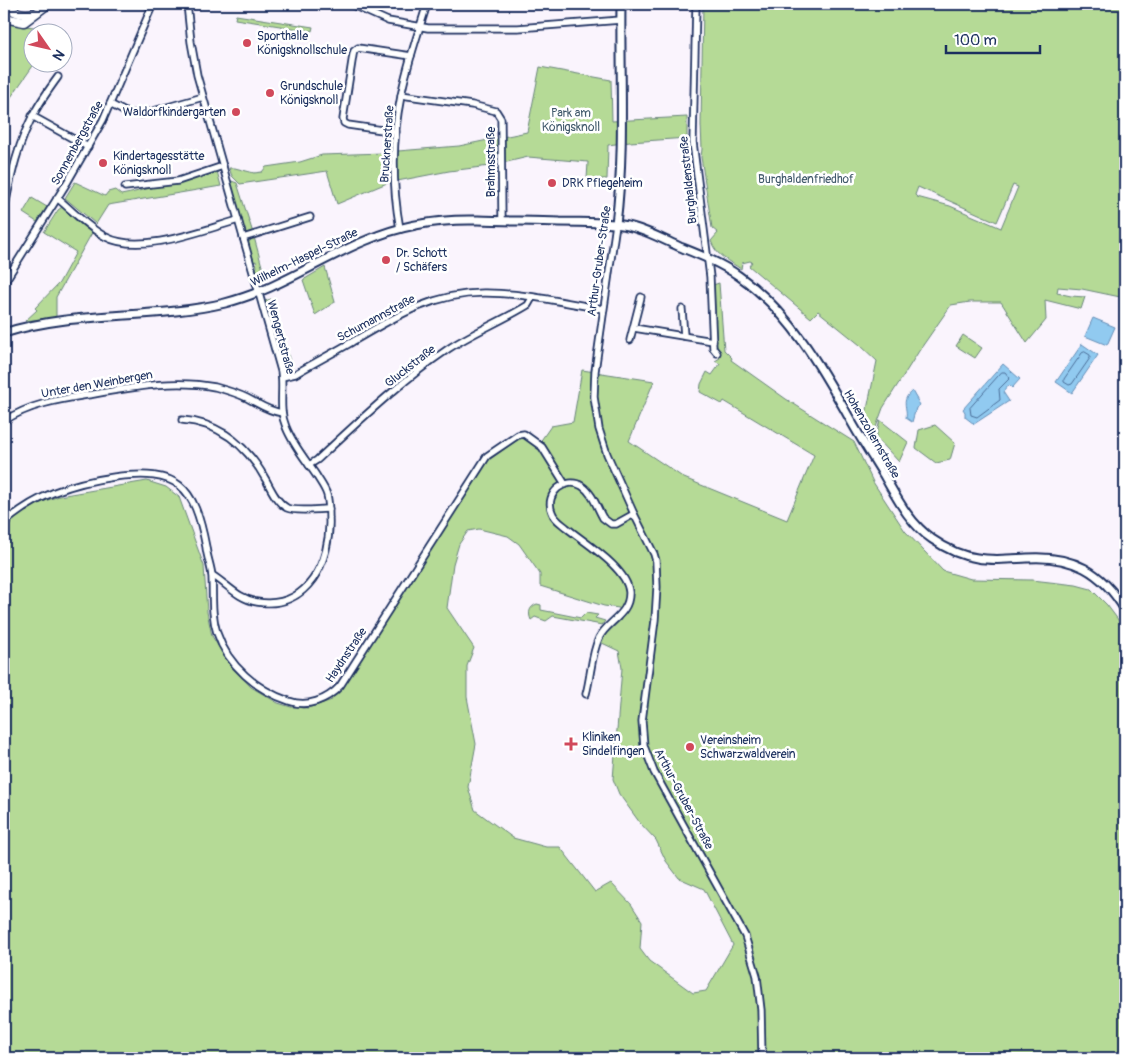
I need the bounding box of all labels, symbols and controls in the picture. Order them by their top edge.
north arrow [22,22,72,72]
scale bar [946,22,1040,54]
place label: Sporthalle Königsknollschule [257,29,347,58]
text: 100 m [954,31,997,50]
marker: Sporthalle Königsknollschule [241,37,253,49]
text: N [49,46,68,64]
place label: Grundschule Königsknoll [280,79,343,108]
marker: Grundschule Königsknoll [264,87,276,99]
street label: Sonnenbergstraße [48,98,107,188]
place label: Waldorfkindergarten [123,105,226,120]
street label: Brucknerstraße [377,105,398,183]
marker: Waldorfkindergarten [230,106,242,118]
park label: Park am Königsknoll [542,106,600,135]
street label: Brahmsstraße [484,127,499,197]
street label: Burghaldenstraße [676,135,701,225]
place label: Kindertagesstätte Königsknoll [113,149,205,178]
marker: Kindertagesstätte Königsknoll [97,157,109,169]
park label: Burghaldenfriedhof [758,172,854,187]
place label: DRK Pflegeheim [562,176,643,191]
marker: DRK Pflegeheim [546,177,558,189]
street label: Arthur-Gruber-Straße [584,205,615,317]
street label: Wilhelm-Haspel-Straße [248,225,360,290]
place label: Dr. Schott / Schäfers [396,246,448,275]
marker: Dr. Schott / Schäfers [380,254,392,266]
street label: Schumannstraße [335,292,418,345]
street label: Wengertstraße [263,298,298,376]
street label: Gluckstraße [382,342,439,391]
street label: Unter den Weinbergen [40,367,154,402]
street label: Hohenzollernstraße [840,387,903,481]
street label: Haydnstraße [323,625,370,686]
place label: Kliniken Sindelfingen [582,730,645,759]
place label: Vereinsheim Schwarzwaldverein [700,733,796,762]
marker: Kliniken Sindelfingen [564,737,578,751]
marker: Vereinsheim Schwarzwaldverein [684,741,696,753]
street label: Arthur-Gruber-Straße [651,746,716,852]

